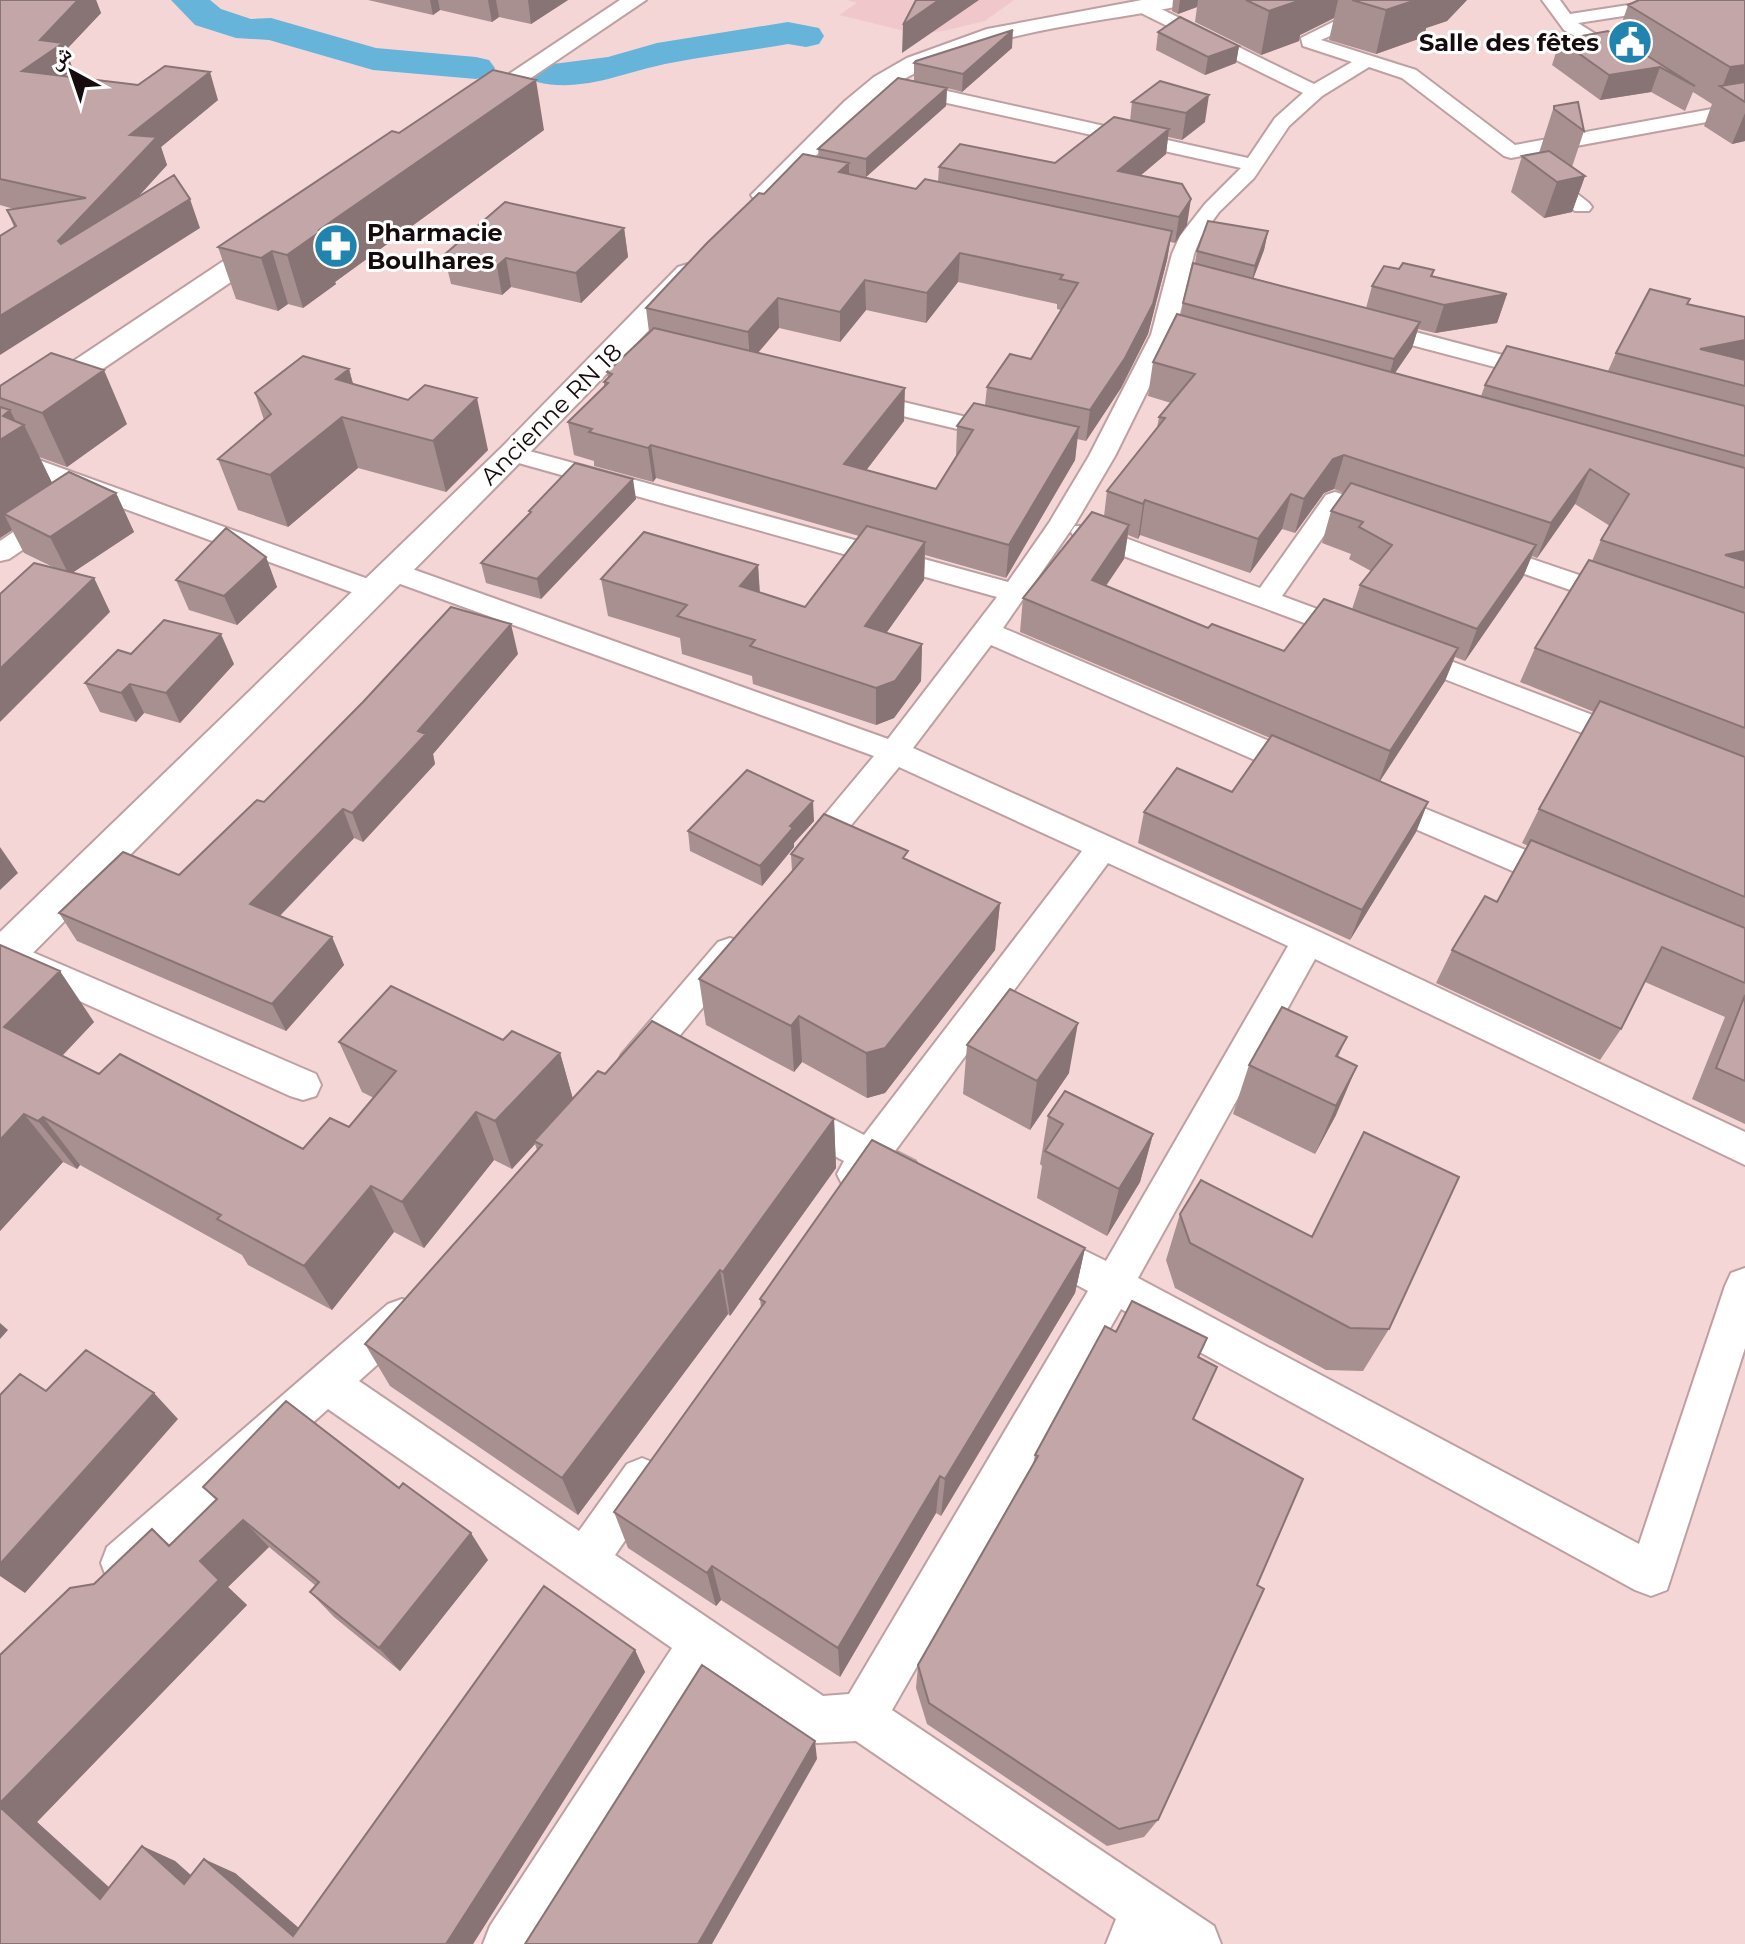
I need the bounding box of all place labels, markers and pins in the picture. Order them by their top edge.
public building icon: Salle des fêtes [1606,18,1654,66]
place label: Salle des fêtes [1419,28,1599,57]
place label: Pharmacie Boulhares [367,218,503,275]
pharmacy icon: Pharmacie Boulhares [312,222,360,270]

